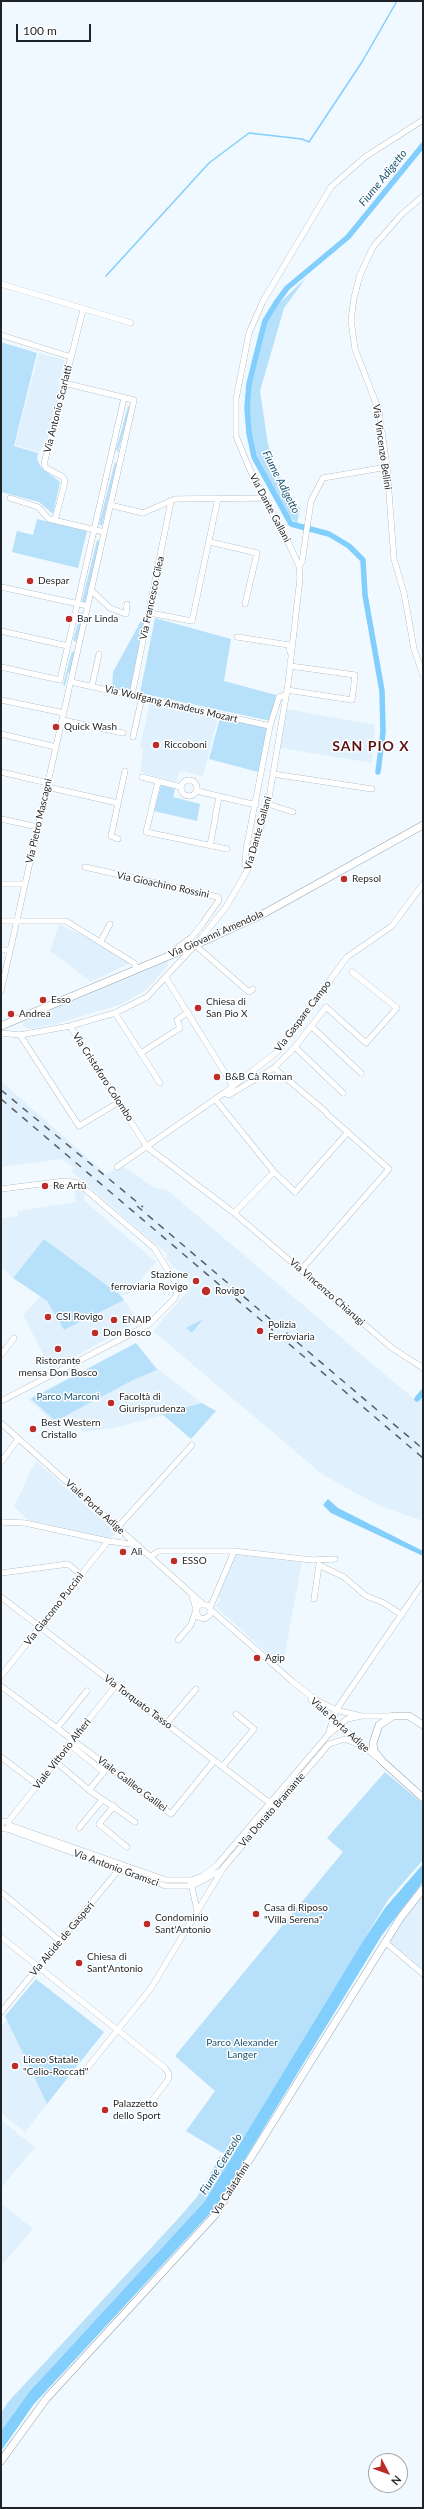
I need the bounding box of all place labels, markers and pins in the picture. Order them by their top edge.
place label: Despar [38,575,69,587]
marker: Despar [25,576,35,586]
place label: Bar Linda [77,613,118,625]
marker: Bar Linda [64,614,74,624]
place label: Quick Wash [64,721,117,733]
marker: Quick Wash [51,722,61,732]
place label: Riccoboni [164,739,207,751]
marker: Riccoboni [151,740,161,750]
place label: Repsol [352,873,381,885]
marker: Repsol [339,874,349,884]
place label: Esso [51,994,71,1006]
marker: Esso [38,995,48,1005]
place label: Chiesa di San Pio X [206,996,248,1020]
marker: Chiesa di San Pio X [193,1003,203,1013]
place label: Andrea [19,1008,51,1020]
marker: Andrea [6,1009,16,1019]
place label: B&B Cà Roman [225,1071,292,1083]
marker: B&B Cà Roman [212,1072,222,1082]
place label: Re Artù [53,1180,86,1192]
marker: Re Artù [40,1181,50,1191]
place label: Stazione ferroviaria Rovigo [111,1269,188,1292]
marker: Stazione ferroviaria Rovigo [191,1276,201,1286]
marker: Rovigo [200,1285,212,1297]
place label: Rovigo [215,1285,245,1297]
place label: CSI Rovigo [56,1311,103,1323]
marker: CSI Rovigo [43,1312,53,1322]
place label: ENAIP [122,1314,151,1326]
marker: ENAIP [109,1315,119,1325]
place label: Polizia Ferroviaria [268,1319,315,1342]
marker: Polizia Ferroviaria [255,1326,265,1336]
place label: Don Bosco [103,1327,151,1339]
marker: Don Bosco [90,1328,100,1338]
marker: Ristorante mensa Don Bosco [53,1344,63,1354]
place label: Ristorante mensa Don Bosco [18,1355,98,1378]
place label: Facoltà di Giurisprudenza [119,1391,185,1414]
marker: Facoltà di Giurisprudenza [106,1398,116,1408]
place label: Best Western Cristallo [41,1417,101,1440]
marker: Best Western Cristallo [28,1424,38,1434]
place label: Alì [131,1546,143,1558]
marker: Alì [118,1547,128,1557]
place label: ESSO [182,1555,207,1567]
marker: ESSO [169,1556,179,1566]
place label: Agip [265,1652,285,1664]
marker: Agip [252,1653,262,1663]
place label: Casa di Riposo "Villa Serena" [264,1902,328,1926]
marker: Casa di Riposo "Villa Serena" [251,1909,261,1919]
place label: Condominio Sant'Antonio [155,1912,211,1936]
marker: Condominio Sant'Antonio [142,1919,152,1929]
place label: Chiesa di Sant'Antonio [87,1951,143,1974]
marker: Chiesa di Sant'Antonio [74,1958,84,1968]
place label: Liceo Statale "Celio-Roccati" [23,2054,89,2078]
marker: Liceo Statale "Celio-Roccati" [10,2061,20,2071]
place label: Palazzetto dello Sport [113,2098,161,2122]
marker: Palazzetto dello Sport [100,2105,110,2115]

